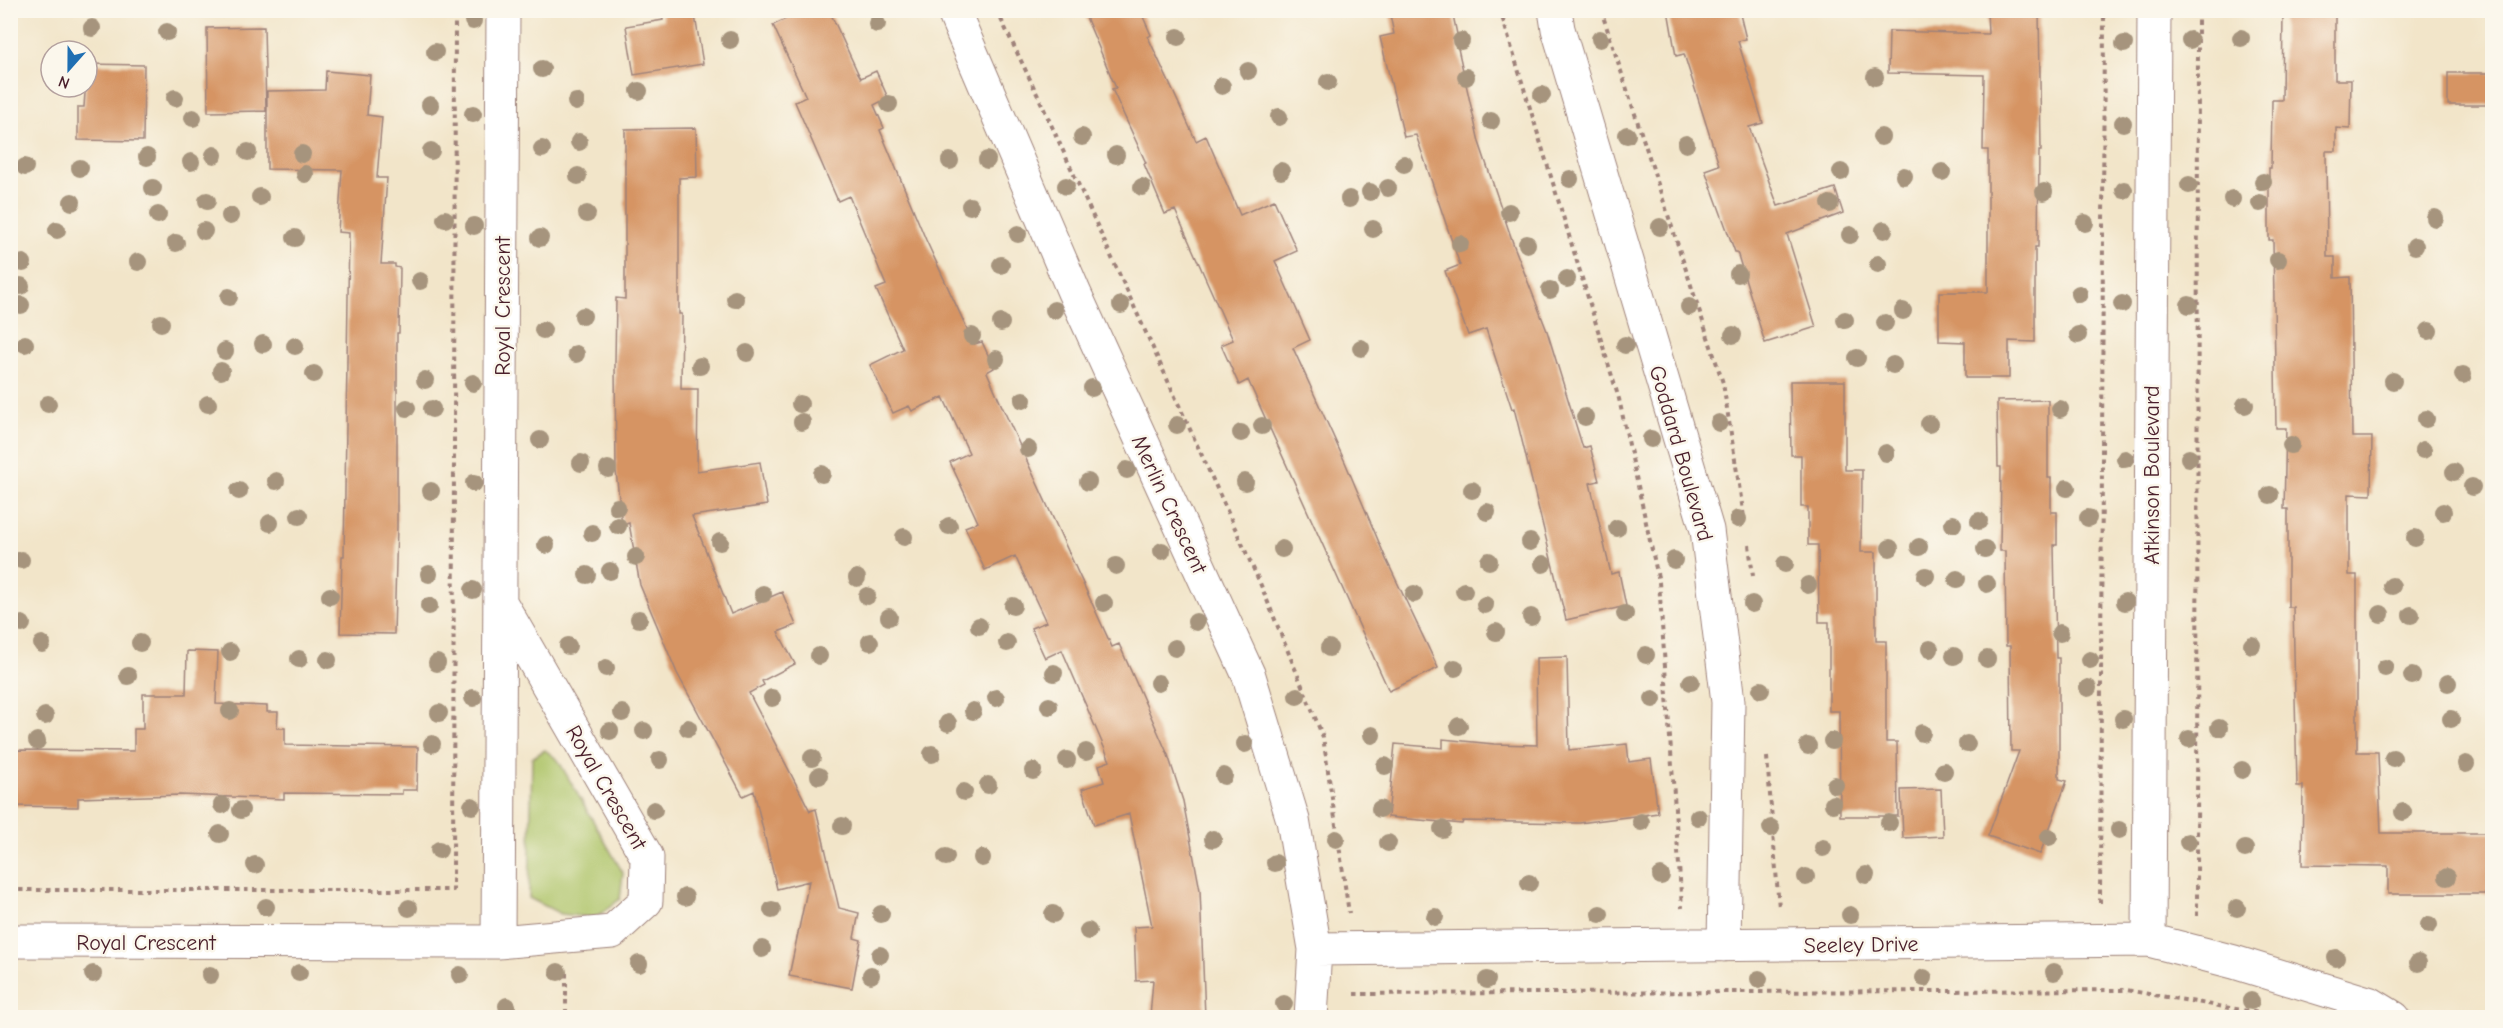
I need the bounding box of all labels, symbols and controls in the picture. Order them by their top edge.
north arrow [39,39,99,99]
text: N [56,72,72,92]
street label: Royal Crescent [490,236,516,376]
street label: Goddard Boulevard [1644,363,1719,544]
street label: Atkinson Boulevard [2139,385,2165,565]
street label: Merlin Crescent [1126,431,1213,578]
street label: Royal Crescent [560,721,653,855]
street label: Royal Crescent [76,930,216,956]
street label: Seeley Drive [1804,931,1919,959]

